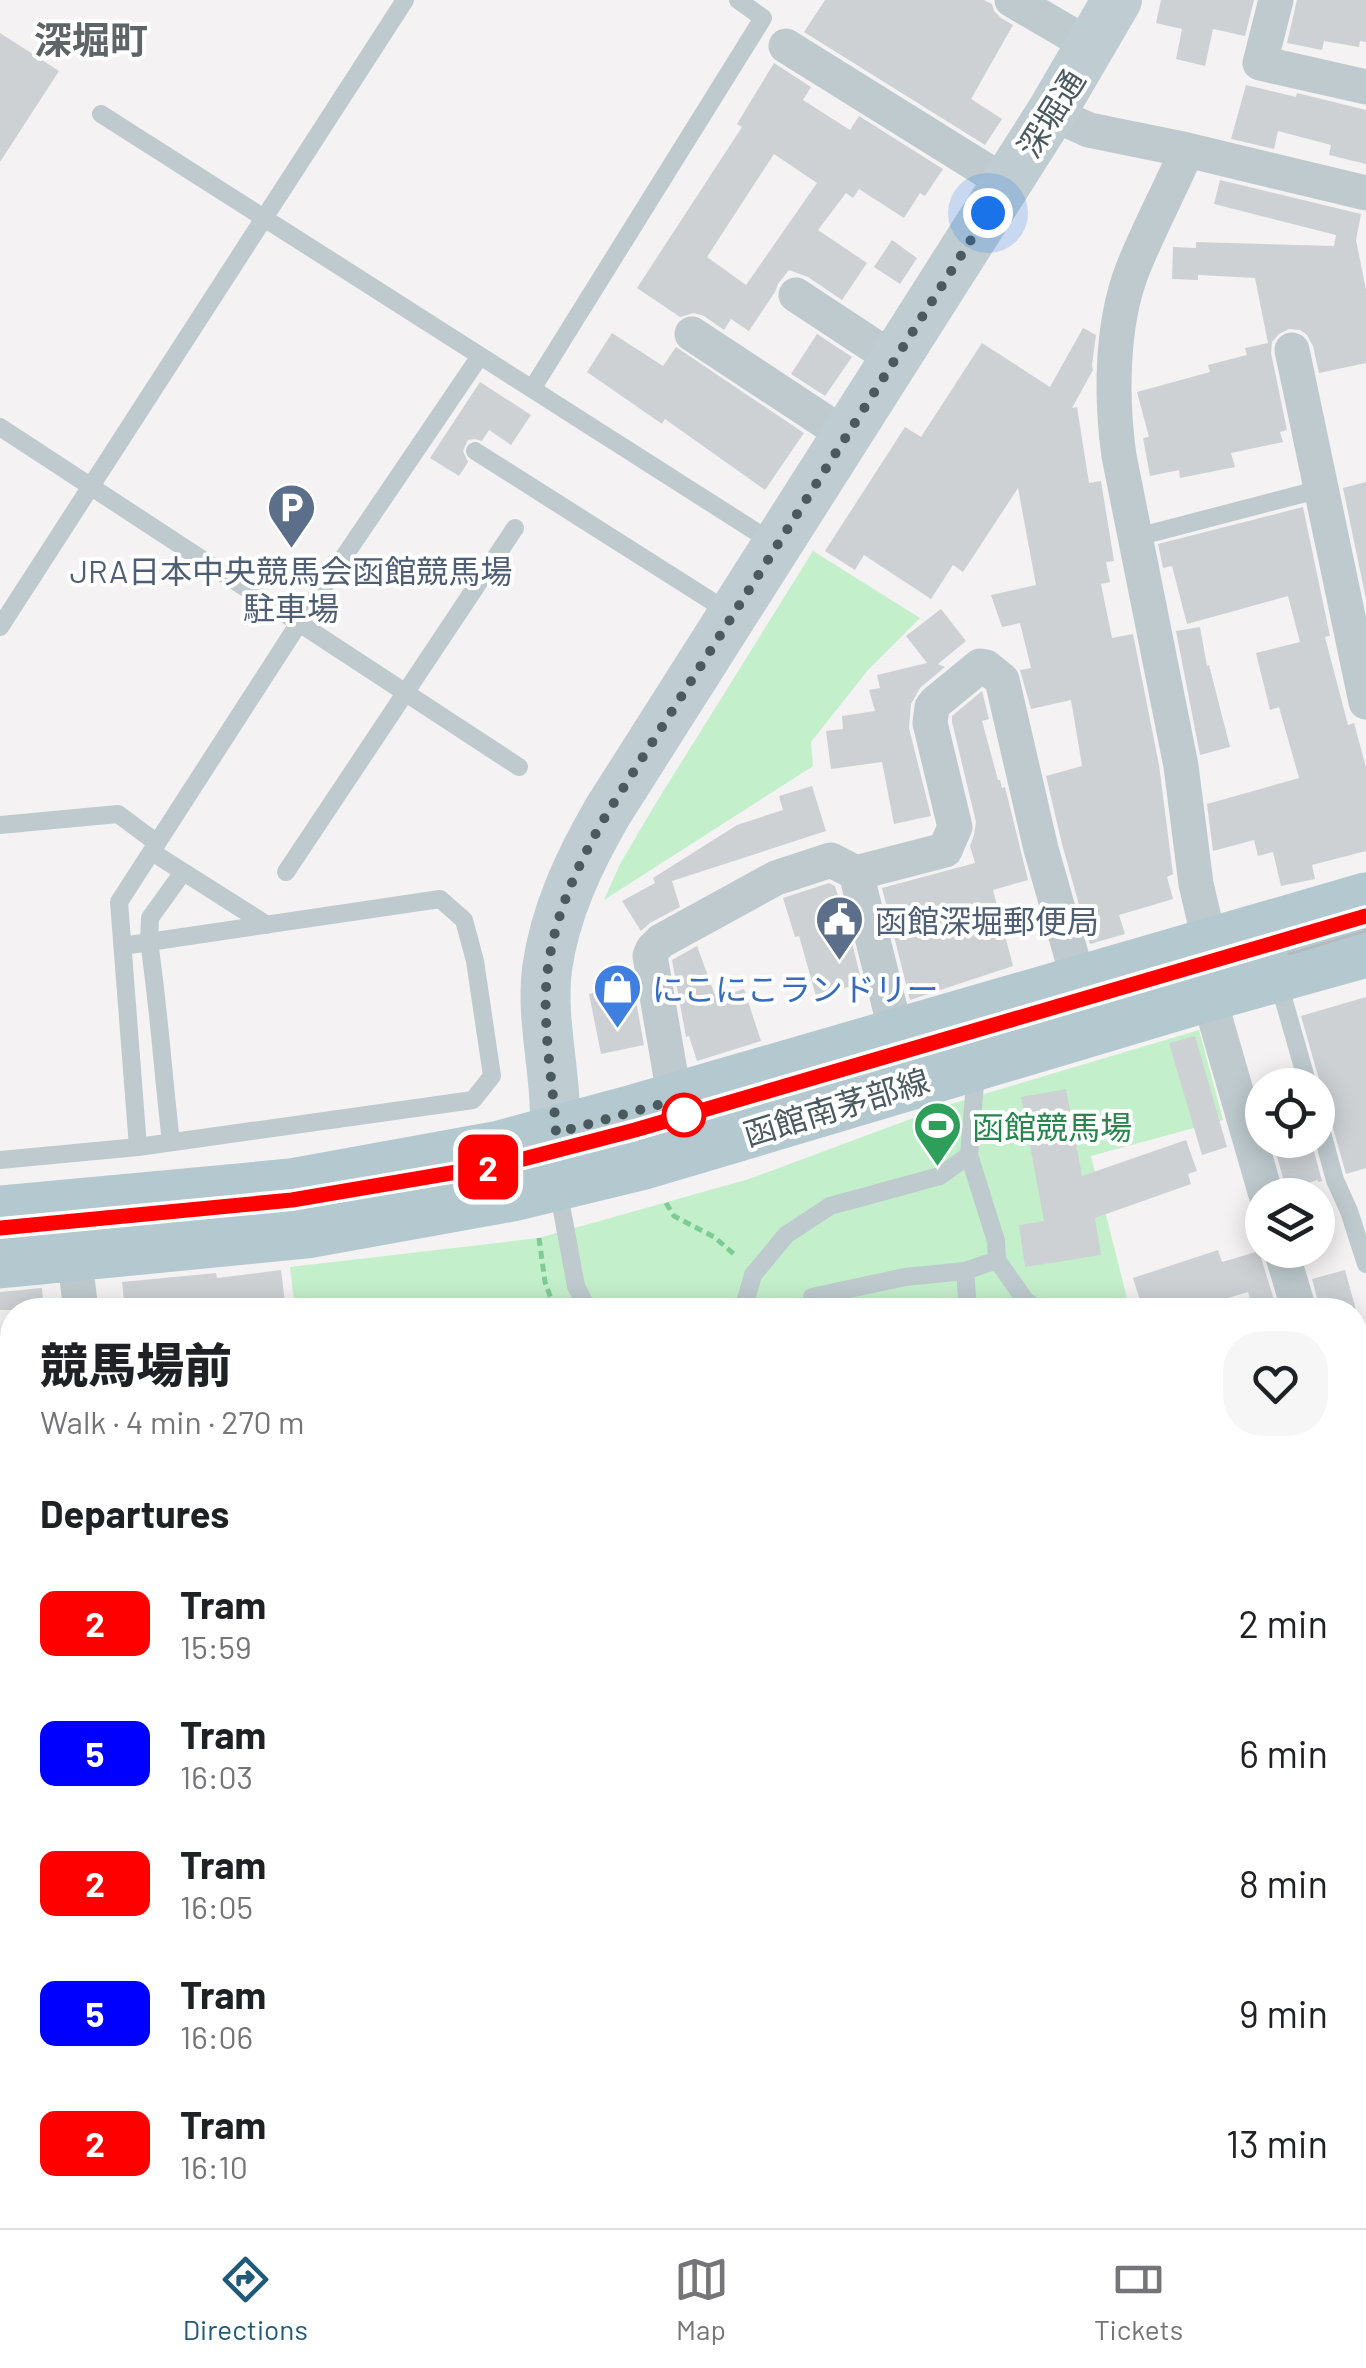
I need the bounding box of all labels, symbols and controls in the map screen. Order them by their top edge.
district label: 深堀町 [34,16,148,62]
street label: 深堀通 [1008,62,1092,164]
your location [963,188,1013,238]
parking icon: JRA日本中央競馬会函館競馬場 駐車場 [265,482,317,550]
place label: JRA日本中央競馬会函館競馬場 駐車場 [70,551,512,626]
public building icon: 函館深堀郵便局 [814,894,866,962]
place label: 函館深堀郵便局 [875,901,1099,939]
shop icon: にこにこランドリー [591,962,643,1030]
place label: にこにこランドリー [652,969,939,1007]
street label: 函館南茅部線 [739,1060,933,1152]
map controls [1245,1068,1335,1268]
button: locate [1245,1068,1335,1158]
unlabelled marker [663,1094,705,1136]
sports icon: 函館競馬場 [911,1100,963,1168]
place label: 函館競馬場 [972,1107,1132,1145]
line badge: 2 [456,1134,520,1200]
text: 2 [478,1146,498,1188]
button: layers [1245,1178,1335,1268]
button: heart [1223,1331,1328,1436]
text: 競馬場前 [40,1335,232,1393]
text: Walk · 4 min · 270 m [40,1402,305,1440]
text: Departures [40,1490,229,1536]
text: Tram [180,1581,266,1627]
text: 2 min [1238,1600,1328,1646]
text: 2 [85,1602,105,1644]
text: 15:59 [180,1627,252,1665]
text: Tram [180,1711,266,1757]
text: 6 min [1239,1730,1328,1776]
text: 5 [86,1732,104,1774]
text: 16:03 [180,1757,253,1795]
text: Tram [180,1841,266,1887]
text: 8 min [1239,1860,1328,1906]
text: 2 [85,1862,105,1904]
text: 16:05 [180,1887,253,1925]
text: Tram [180,1971,266,2017]
text: 9 min [1239,1990,1328,2036]
text: 5 [86,1992,104,2034]
text: 16:06 [180,2017,253,2055]
text: Tram [180,2101,266,2147]
text: 13 min [1226,2120,1328,2166]
text: 2 [85,2122,105,2164]
text: 16:10 [180,2147,248,2185]
tab: Directions [183,2252,308,2346]
tab: Map [674,2252,729,2346]
tab: Tickets [1094,2252,1183,2346]

